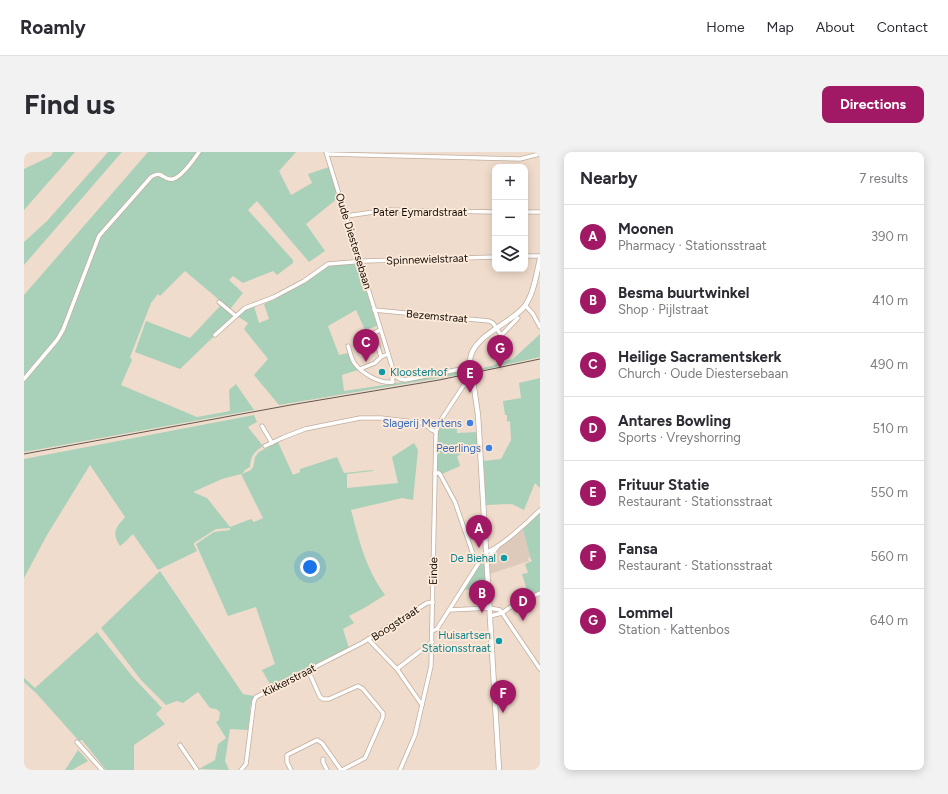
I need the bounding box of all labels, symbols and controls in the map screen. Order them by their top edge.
text: Roamly [20,16,86,39]
text: Home [706,19,745,36]
text: Map [767,19,794,36]
text: About [816,19,855,36]
text: Contact [877,19,928,36]
button: Directions [822,86,924,123]
text: Find us [24,87,115,121]
map controls [492,164,528,272]
button: + [492,164,528,200]
text: Nearby [580,168,638,188]
text: 7 results [859,171,908,186]
street label: Oude Diestersebaan [333,191,374,291]
button: − [492,200,528,236]
street label: Pater Eymardstraat [373,206,467,219]
text: Moonen [618,220,674,238]
text: A [588,229,598,244]
text: 390 m [871,229,908,244]
button: layers [492,236,528,272]
text: Pharmacy · Stationsstraat [618,238,767,253]
street label: Spinnewielstraat [386,252,468,267]
text: Besma buurtwinkel [618,284,749,302]
text: B [589,293,597,308]
text: 410 m [872,293,908,308]
text: Shop · Pijlstraat [618,302,709,317]
street label: Bezemstraat [406,307,468,326]
pin: C [353,329,379,362]
pin: G [487,335,513,368]
text: Heilige Sacramentskerk [618,348,782,366]
text: C [588,357,598,372]
text: 490 m [870,357,908,372]
pin: E [457,360,483,393]
place label: Kloosterhof [390,366,448,379]
text: Church · Oude Diestersebaan [618,366,788,381]
marker: Kloosterhof [377,367,387,377]
text: Antares Bowling [618,412,731,430]
place label: Slagerij Mertens [382,417,462,430]
marker: Slagerij Mertens [465,418,475,428]
text: D [588,421,598,436]
text: 510 m [873,421,908,436]
text: Sports · Vreyshorring [618,430,741,445]
place label: Peerlings [436,442,481,455]
marker: Peerlings [484,443,494,453]
text: Frituur Statie [618,476,709,494]
text: E [589,485,597,500]
text: 550 m [870,485,908,500]
text: Restaurant · Stationsstraat [618,494,773,509]
pin: A [466,515,492,548]
text: Fansa [618,540,658,558]
text: F [589,549,597,564]
text: 560 m [871,549,908,564]
place label: De Biehal [450,552,496,565]
marker: De Biehal [499,553,509,563]
your location [300,557,320,577]
street label: Einde [427,557,440,585]
text: Restaurant · Stationsstraat [618,558,773,573]
pin: B [469,580,495,613]
pin: D [510,588,536,621]
street label: Boogstraat [369,603,422,644]
text: Lommel [618,604,673,622]
text: G [588,613,598,628]
text: 640 m [870,613,908,628]
text: Station · Kattenbos [618,622,730,637]
place label: Huisartsen Stationsstraat [422,629,491,655]
marker: Huisartsen Stationsstraat [494,636,504,646]
street label: Kikkerstraat [260,662,318,699]
pin: F [490,680,516,713]

